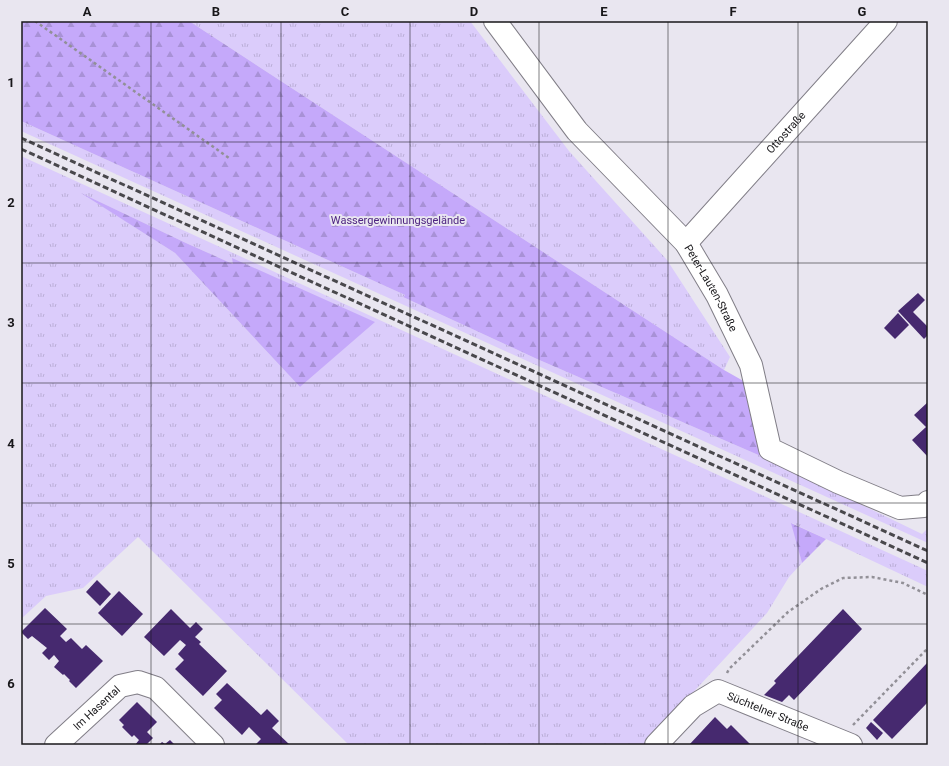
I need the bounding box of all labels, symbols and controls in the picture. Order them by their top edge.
text: A [83,4,92,19]
text: B [212,4,220,19]
text: C [341,4,350,19]
text: D [470,4,478,19]
text: E [600,4,608,19]
text: F [729,4,737,19]
text: G [858,4,867,19]
text: 1 [7,75,15,90]
street label: Ottostraße [764,109,808,156]
text: 2 [7,195,15,210]
park label: Wassergewinnungsgelände [331,214,465,227]
street label: Peter-Lauten-Straße [681,242,740,334]
text: 3 [7,315,15,330]
text: 4 [7,436,15,451]
text: 5 [7,556,15,571]
text: 6 [7,676,15,691]
street label: Im Hasental [71,683,123,733]
street label: Süchtelner Straße [725,689,811,734]

